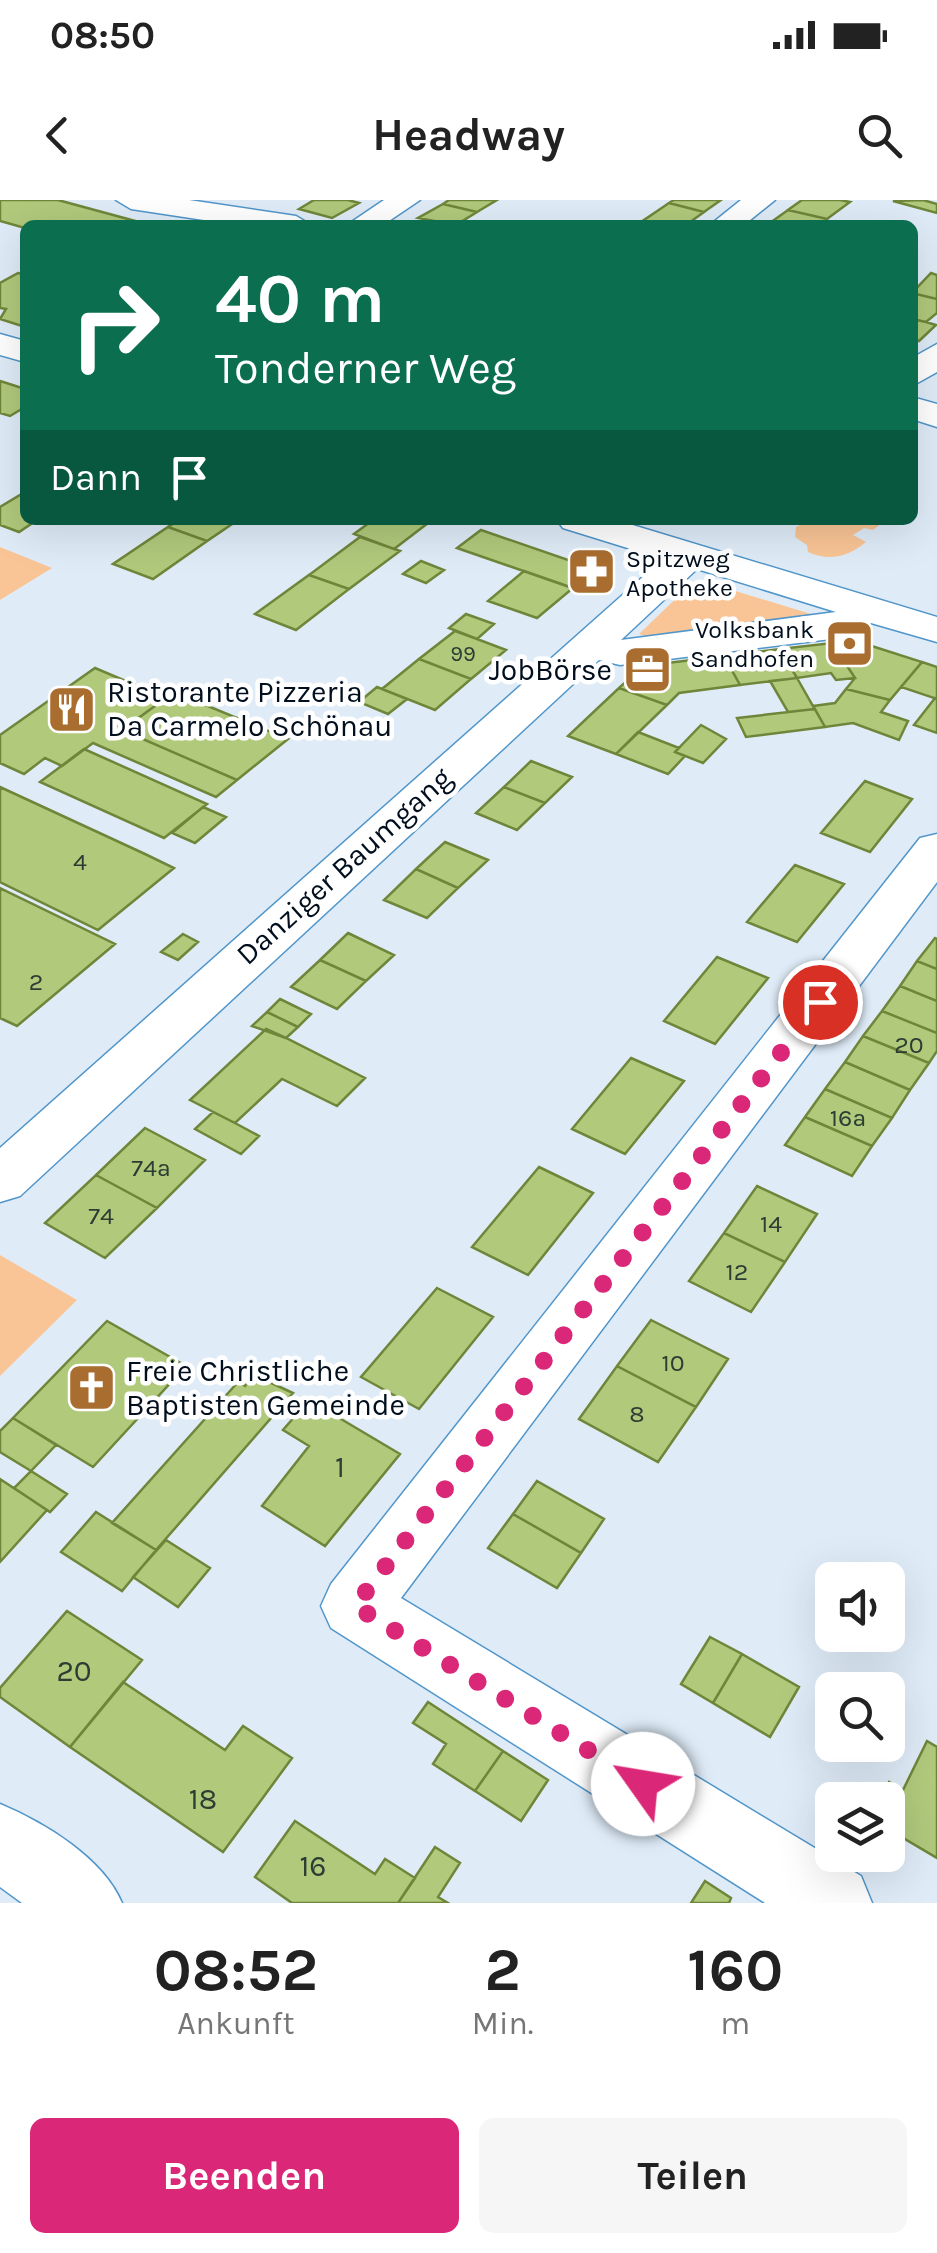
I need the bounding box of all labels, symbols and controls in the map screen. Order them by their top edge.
text: 08:50 [50,13,155,58]
icon: back [30,108,85,163]
icon: search [852,108,907,163]
text: Headway [372,109,565,161]
text: 40 m [215,258,385,340]
icon: right [50,260,180,390]
text: Tonderner Weg [215,342,516,394]
icon: arrive [162,450,217,505]
text: Dann [50,455,142,500]
place label: Spitzweg Apotheke [626,544,733,602]
pharmacy icon: Spitzweg Apotheke [565,546,617,598]
place label: Volksbank Sandhofen [690,615,814,673]
bank icon: Volksbank Sandhofen [823,617,875,669]
house number: 99 [450,641,476,667]
office icon: JobBörse [621,644,673,696]
place label: JobBörse [489,652,612,688]
place label: Ristorante Pizzeria Da Carmelo Schönau [107,674,392,744]
restaurant icon: Ristorante Pizzeria Da Carmelo Schönau [46,683,98,735]
street label: Danziger Baumgang [229,760,459,972]
house number: 4 [73,847,87,876]
pin [778,960,863,1045]
house number: 2 [29,967,43,996]
icon: arrive [793,975,848,1030]
house number: 20 [894,1030,924,1059]
house number: 16a [830,1103,866,1132]
house number: 74a [131,1153,171,1182]
house number: 74 [88,1201,114,1230]
house number: 14 [760,1209,782,1238]
house number: 12 [726,1257,748,1286]
house number: 10 [661,1348,685,1377]
place label: Freie Christliche Baptisten Gemeinde [126,1353,405,1423]
church icon: Freie Christliche Baptisten Gemeinde [65,1362,117,1414]
house number: 8 [629,1399,645,1428]
house number: 1 [335,1449,345,1485]
map controls [815,1562,905,1872]
button: sound [815,1562,905,1652]
house number: 20 [56,1653,92,1689]
button: search [815,1672,905,1762]
position arrow [591,1732,695,1836]
house number: 18 [189,1781,217,1817]
button: layers [815,1782,905,1872]
house number: 16 [299,1848,327,1884]
text: 08:52 [154,1935,318,2005]
text: 2 [485,1935,521,2005]
text: 160 [687,1935,783,2005]
text: Ankunft [177,2005,295,2042]
text: Min. [472,2005,534,2042]
text: m [720,2005,750,2042]
button: Beenden [30,2118,459,2233]
button: Teilen [479,2118,907,2233]

